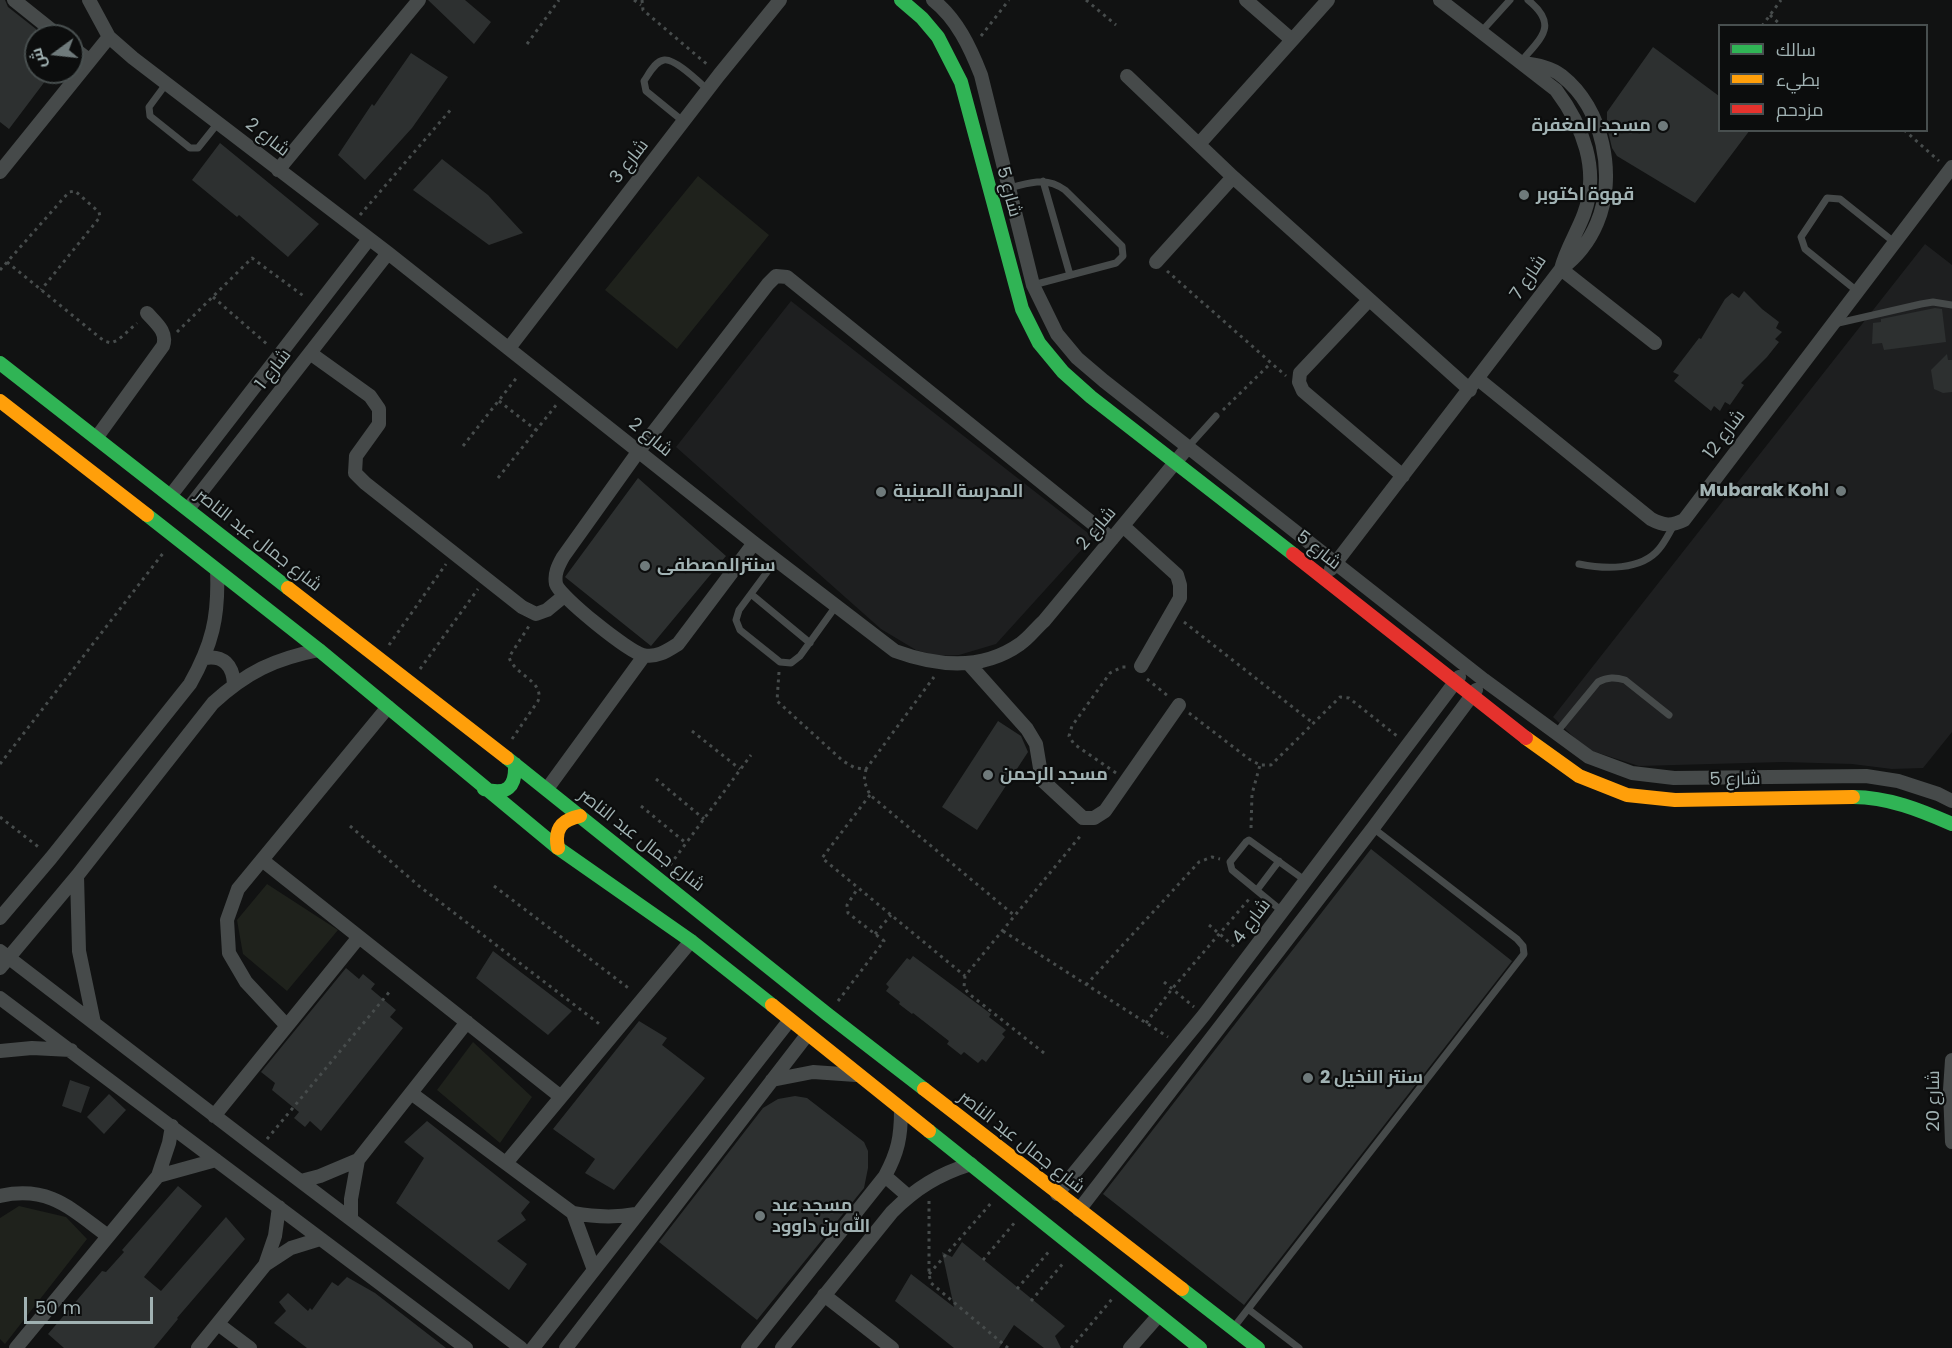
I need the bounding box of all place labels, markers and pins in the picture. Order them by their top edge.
place label: مسجد المغفرة [1531,115,1651,137]
marker: مسجد المغفرة [1656,119,1670,133]
place label: قهوة اكتوبر [1536,184,1634,206]
marker: قهوة اكتوبر [1517,188,1531,202]
place label: Mubarak Kohl [1700,480,1829,502]
place label: المدرسة الصينية [893,481,1023,503]
marker: Mubarak Kohl [1834,484,1848,498]
marker: المدرسة الصينية [874,485,888,499]
place label: سنترالمصطفى [657,555,776,577]
marker: سنترالمصطفى [638,559,652,573]
place label: مسجد الرحمن [1000,764,1108,786]
marker: مسجد الرحمن [981,768,995,782]
place label: سنتر النخيل 2 [1320,1067,1423,1089]
marker: سنتر النخيل 2 [1301,1071,1315,1085]
place label: مسجد عبد الله بن داوود [772,1195,870,1238]
marker: مسجد عبد الله بن داوود [753,1209,767,1223]

